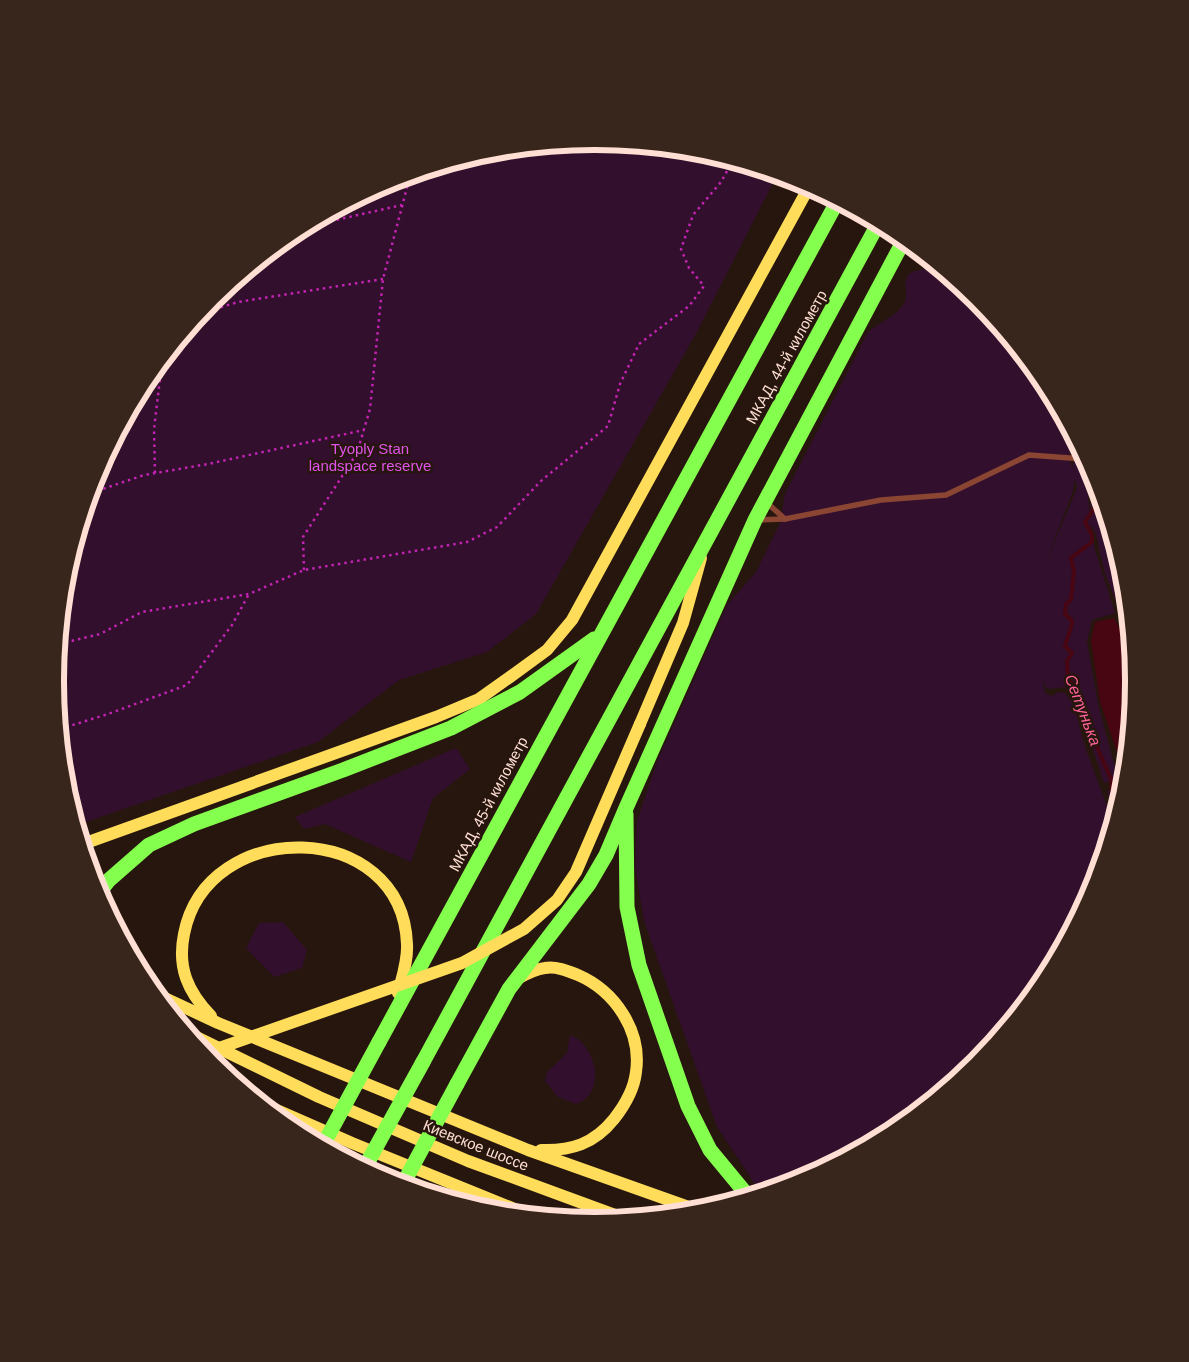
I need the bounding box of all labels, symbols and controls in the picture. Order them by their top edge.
street label: МКАД, 44-й километр [742,287,830,427]
park label: Tyoply Stan landspace reserve [309,440,431,474]
water label: Сетунька [1062,672,1104,748]
street label: МКАД, 45-й километр [445,734,531,874]
street label: Киевское шоссе [421,1116,531,1174]

